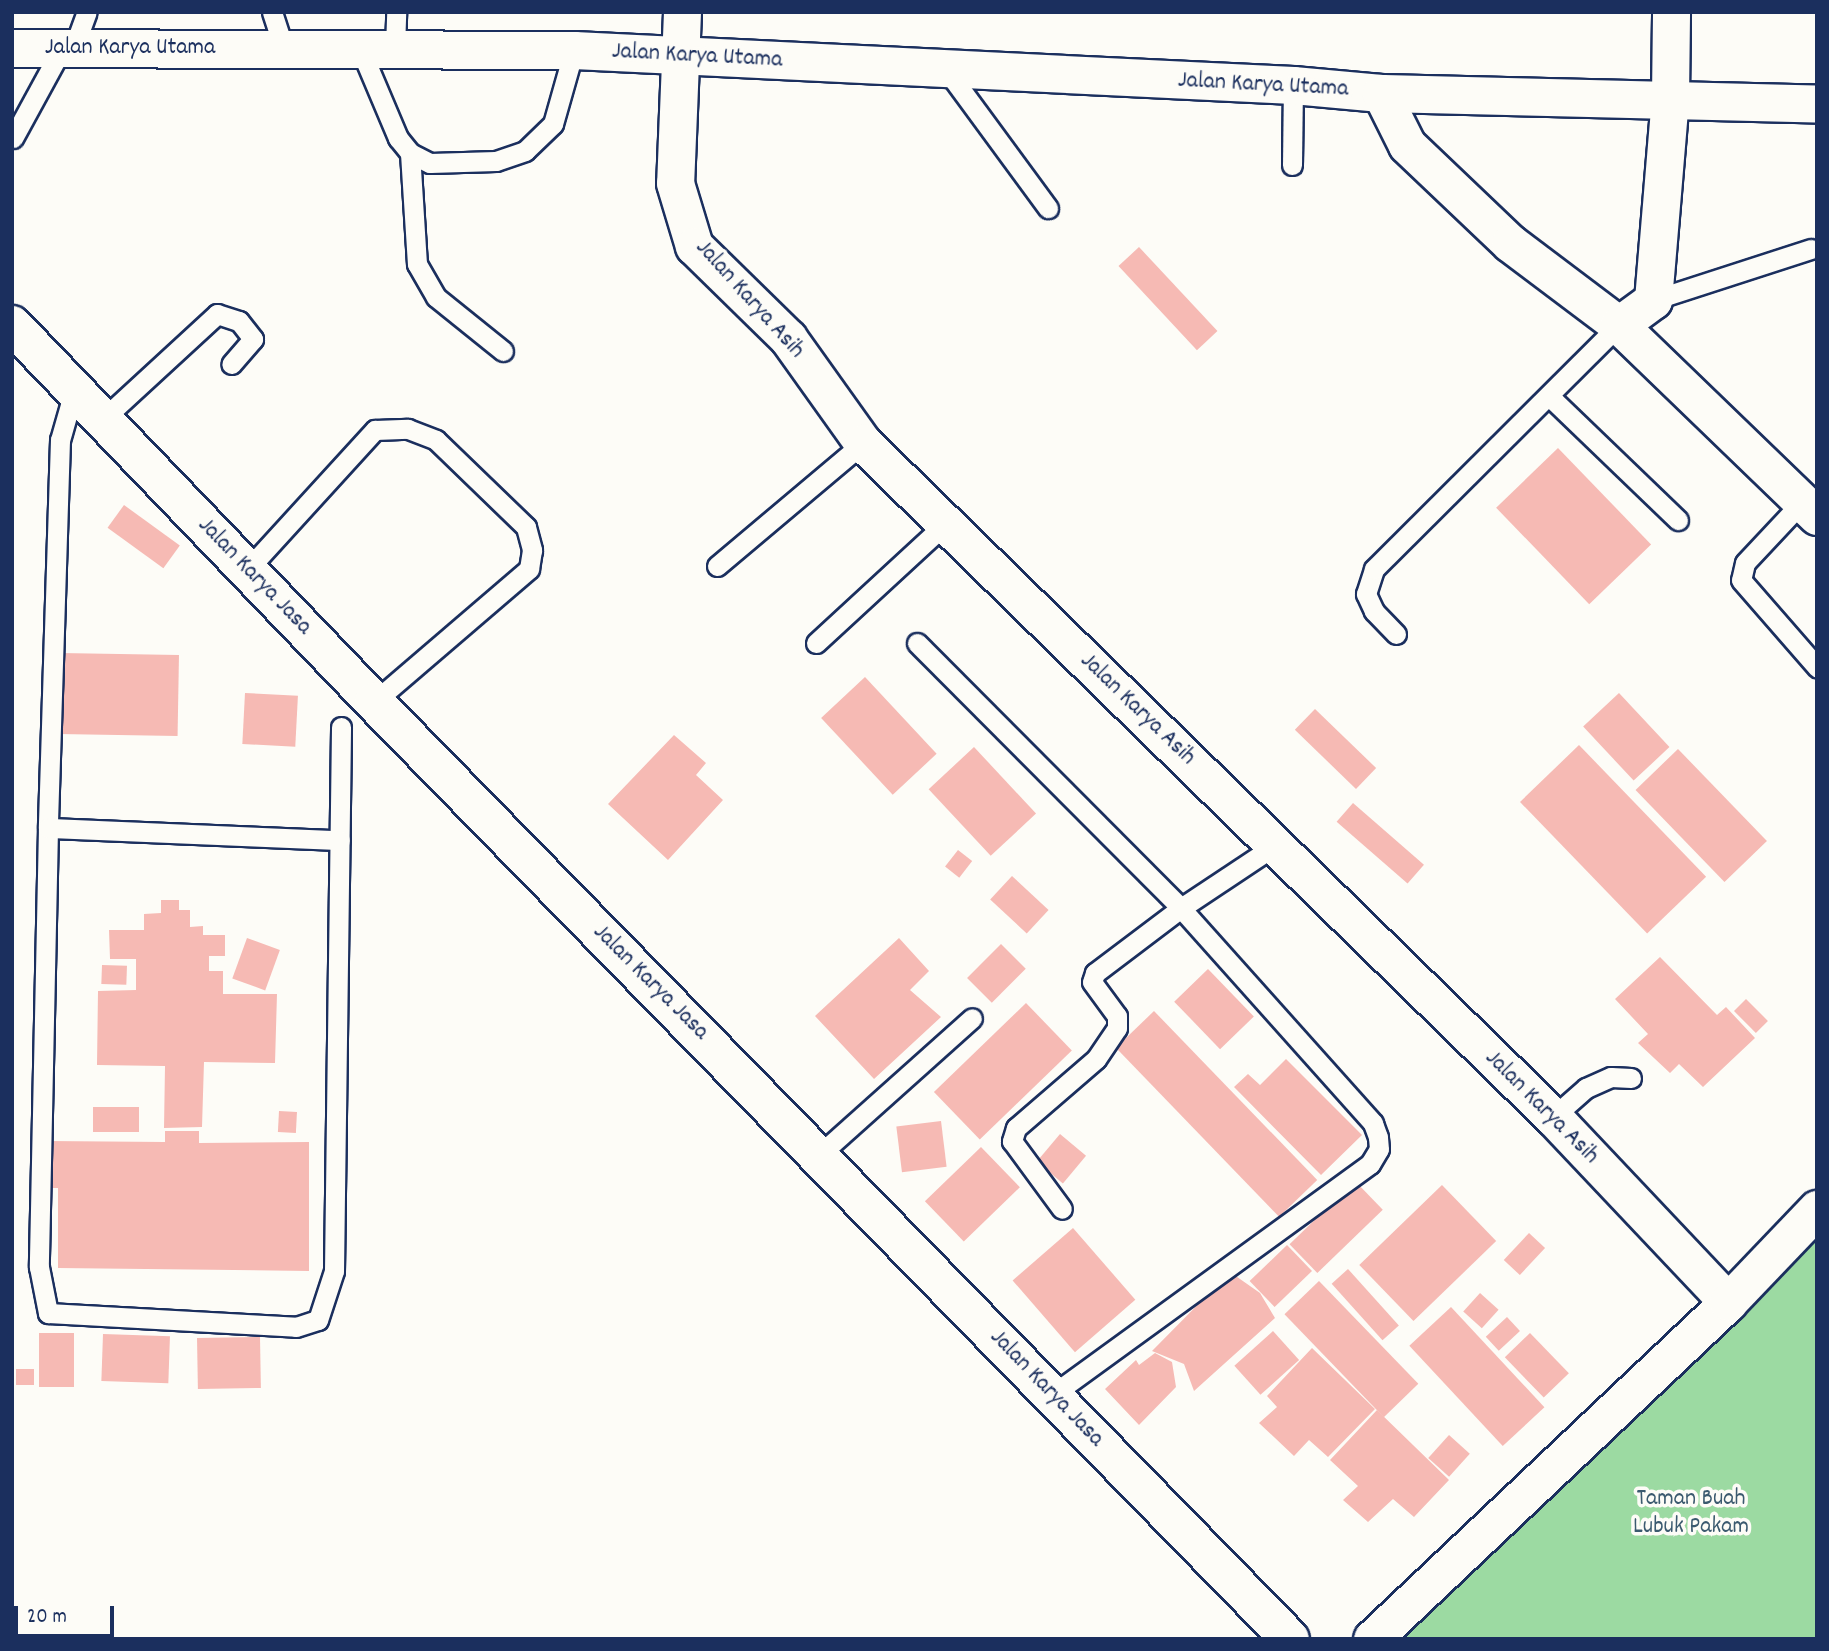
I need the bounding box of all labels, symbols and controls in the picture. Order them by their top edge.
street label: Jalan Karya Utama [45,35,215,63]
street label: Jalan Karya Utama [611,38,783,76]
street label: Jalan Karya Utama [1177,67,1349,105]
street label: Jalan Karya Asih [688,235,810,365]
street label: Jalan Karya Jasa [191,512,317,642]
street label: Jalan Karya Asih [1073,648,1201,772]
street label: Jalan Karya Jasa [586,919,714,1047]
street label: Jalan Karya Asih [1478,1045,1604,1171]
street label: Jalan Karya Jasa [983,1324,1109,1454]
park label: Taman Buah Lubuk Pakam [1633,1486,1749,1542]
scale bar [18,1592,117,1636]
text: 20 m [27,1603,67,1633]

